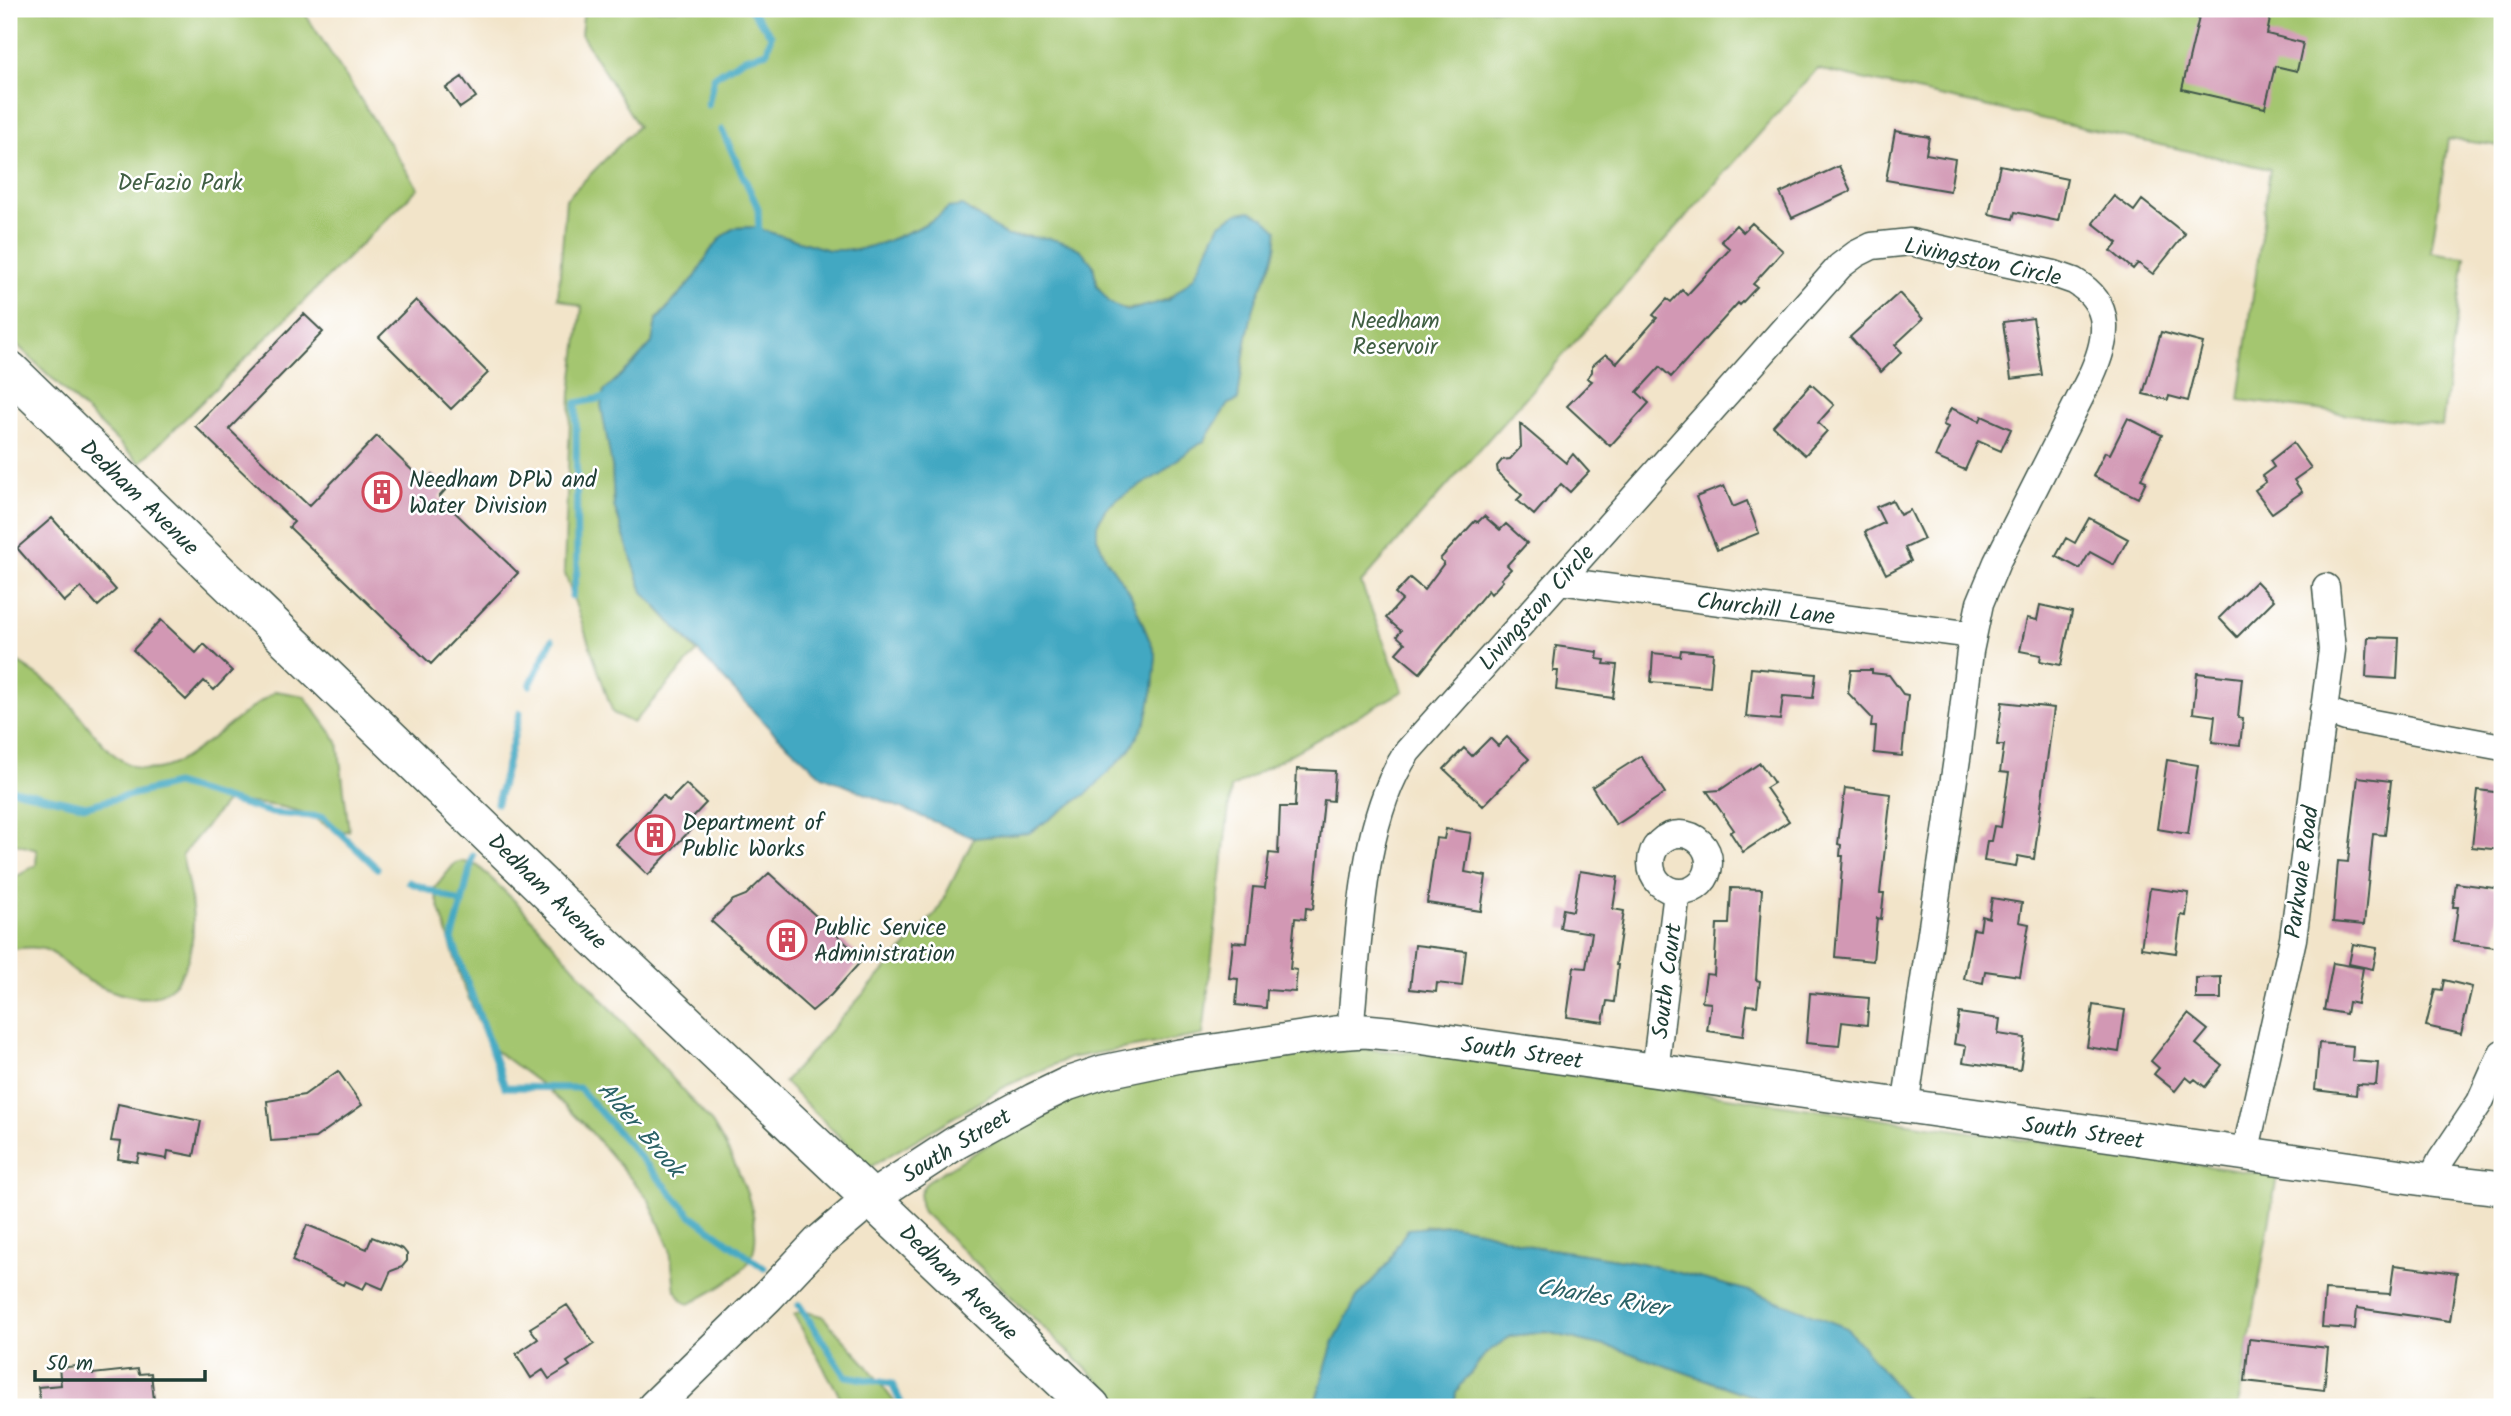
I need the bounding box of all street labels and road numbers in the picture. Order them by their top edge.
street label: Livingston Circle [1901,229,2065,297]
street label: Dedham Avenue [70,432,207,565]
street label: Livingston Circle [1471,537,1604,680]
street label: Churchill Lane [1694,584,1837,636]
street label: Parkvale Road [2276,803,2330,941]
street label: Dedham Avenue [478,826,615,959]
street label: South Court [1643,920,1693,1041]
street label: South Street [1459,1028,1586,1080]
street label: South Street [895,1099,1020,1194]
street label: South Street [2020,1108,2147,1160]
street label: Dedham Avenue [889,1217,1026,1350]

